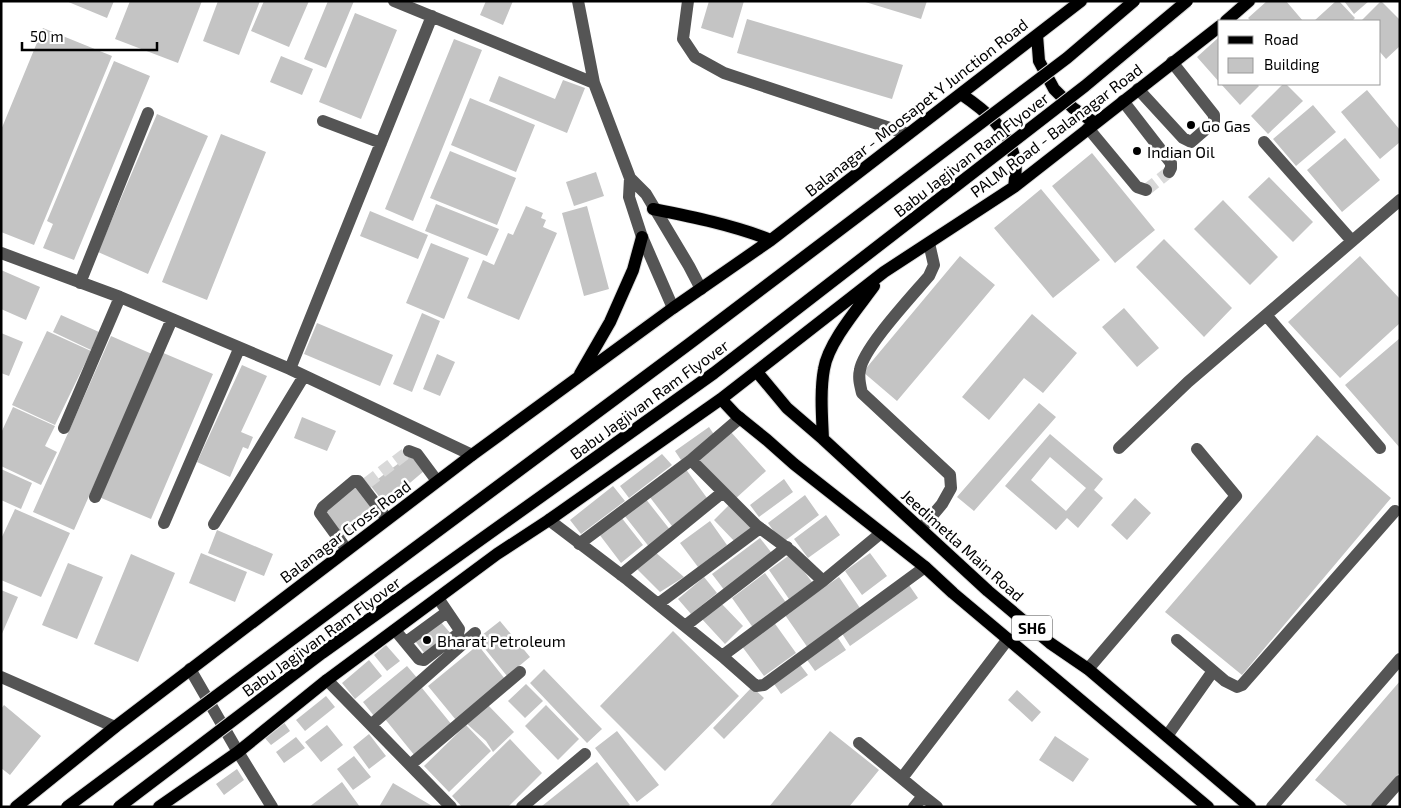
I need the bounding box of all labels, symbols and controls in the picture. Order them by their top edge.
street label: Balanagar - Moosapet Y Junction Road [801,14,1031,200]
scale bar [22,20,158,52]
legend [1218,20,1381,85]
text: 50 m [30,27,64,45]
text: Road [1264,30,1299,48]
text: Building [1264,55,1320,73]
street label: PALM Road - Balanagar Road [966,59,1146,201]
street label: Babu Jagjivan Ram Flyover [890,87,1053,221]
place label: Go Gas [1201,116,1251,135]
marker: Go Gas [1185,119,1197,131]
place label: Indian Oil [1147,142,1215,161]
marker: Indian Oil [1131,145,1143,157]
street label: Babu Jagjivan Ram Flyover [566,335,733,464]
street label: Balanagar Cross Road [276,476,414,586]
street label: Jeedimetla Main Road [898,485,1028,605]
street label: Babu Jagjivan Ram Flyover [238,572,405,701]
road number: SH6 [1012,616,1052,640]
place label: Bharat Petroleum [437,631,566,650]
marker: Bharat Petroleum [421,634,433,646]

